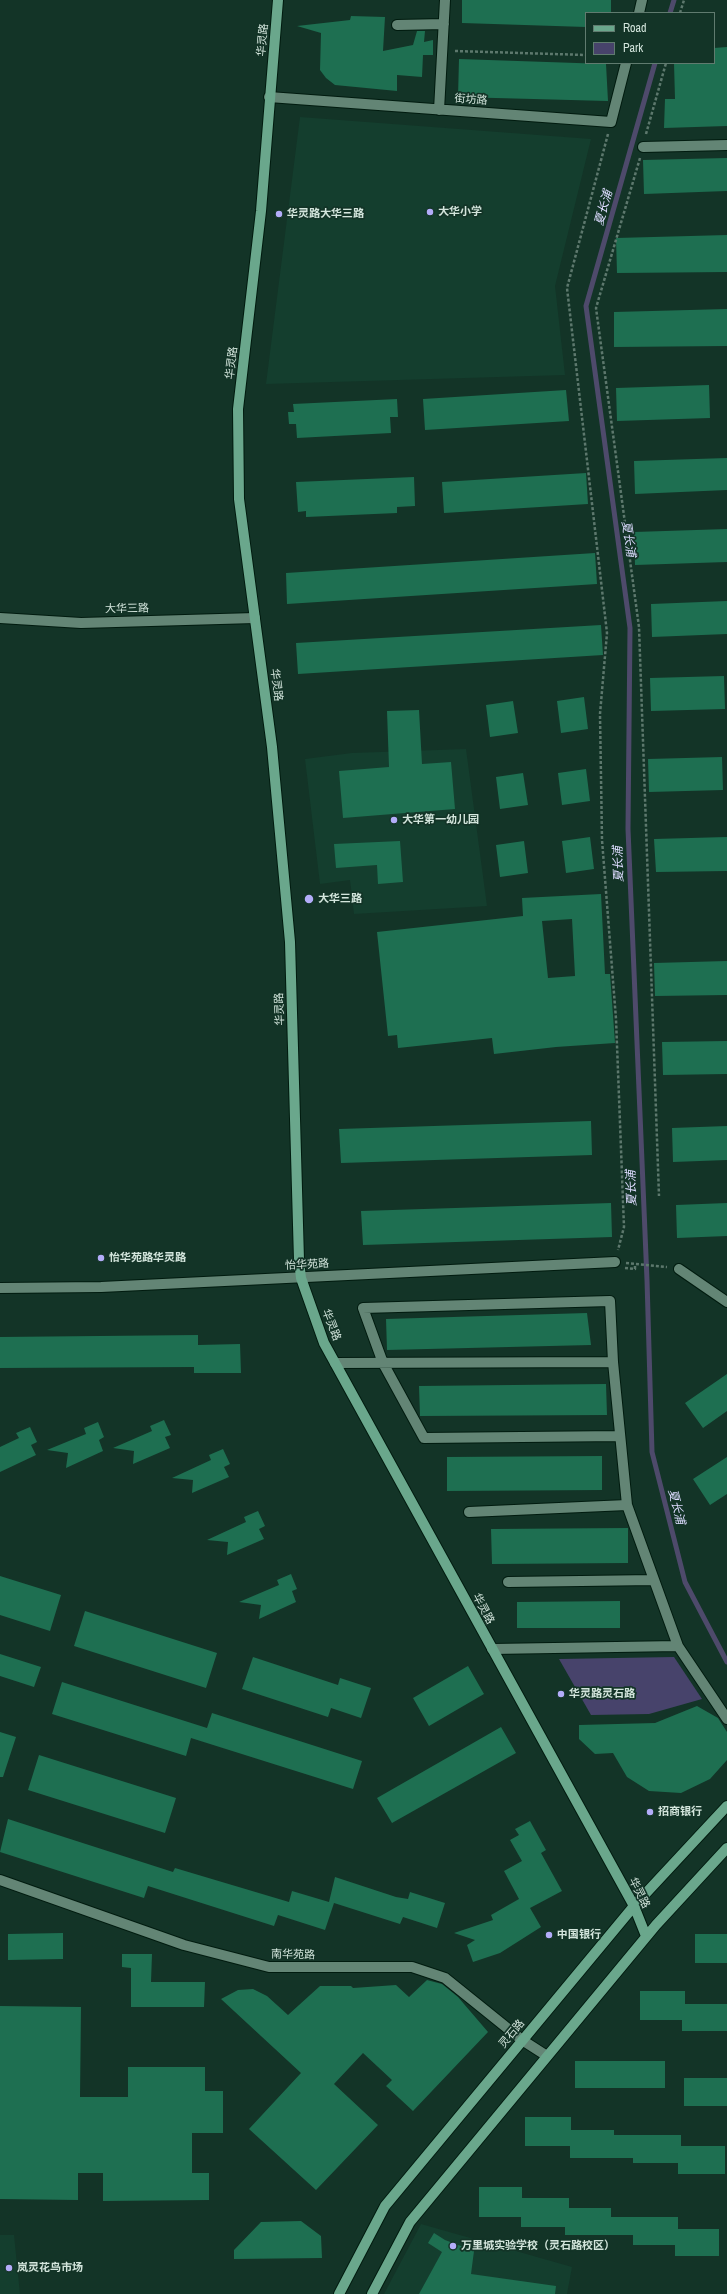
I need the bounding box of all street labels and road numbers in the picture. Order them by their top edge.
street label: 华灵路 [255,23,271,57]
street label: 街坊路 [454,92,488,108]
street label: 华灵路 [223,346,241,380]
street label: 大华三路 [105,602,149,616]
street label: 华灵路 [267,668,285,702]
street label: 华灵路 [273,992,287,1026]
street label: 怡华苑路 [285,1257,329,1273]
street label: 华灵路 [319,1307,343,1343]
street label: 华灵路 [469,1591,497,1627]
street label: 华灵路 [626,1875,652,1911]
street label: 南华苑路 [271,1948,315,1962]
street label: 灵石路 [496,2017,528,2051]

